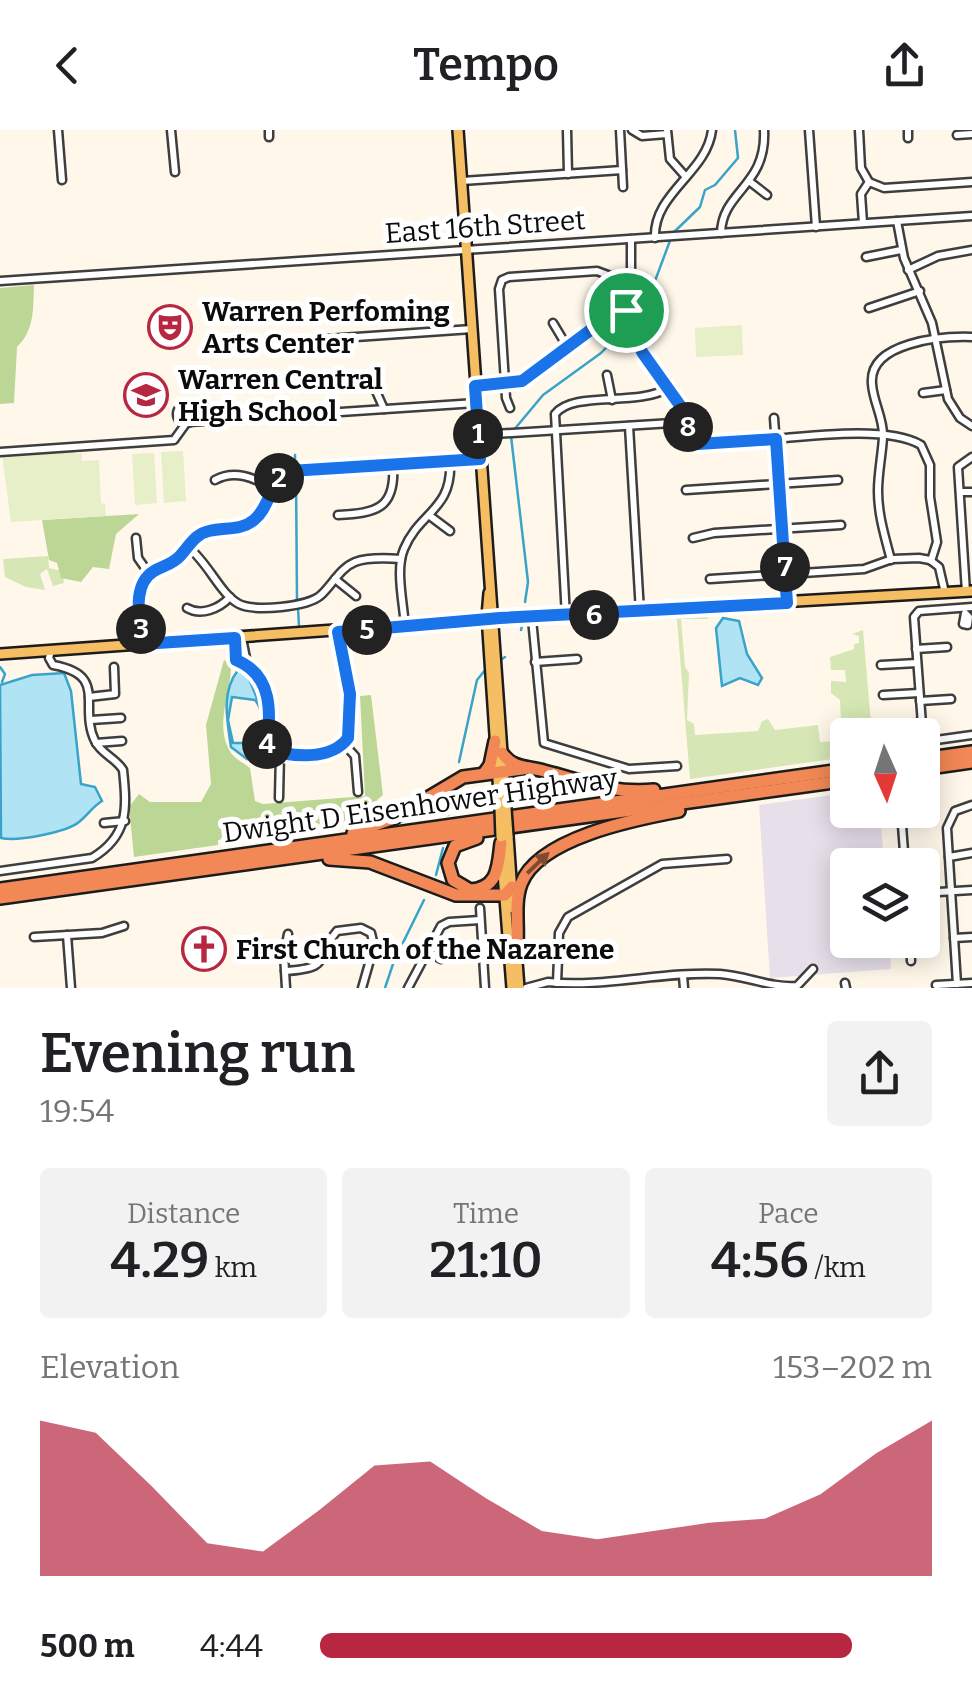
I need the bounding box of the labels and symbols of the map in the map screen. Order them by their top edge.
street label: East 16th Street [384,203,586,250]
pin [584,268,669,353]
place label: Warren Perfoming Arts Center [202,295,450,360]
theatre icon: Warren Perfoming Arts Center [147,304,193,350]
place label: Warren Central High School [178,363,383,428]
school or university icon: Warren Central High School [123,372,169,418]
pin: 8 [663,402,713,452]
pin: 1 [453,409,503,459]
pin: 2 [254,453,304,503]
pin: 7 [760,542,810,592]
pin: 6 [569,590,619,640]
pin: 3 [116,604,166,654]
pin: 5 [342,605,392,655]
north arrow [830,718,940,828]
pin: 4 [242,719,292,769]
street label: Dwight D Eisenhower Highway [221,761,620,850]
one-way arrow [525,852,549,875]
church icon: First Church of the Nazarene [181,926,227,972]
place label: First Church of the Nazarene [236,933,614,966]

